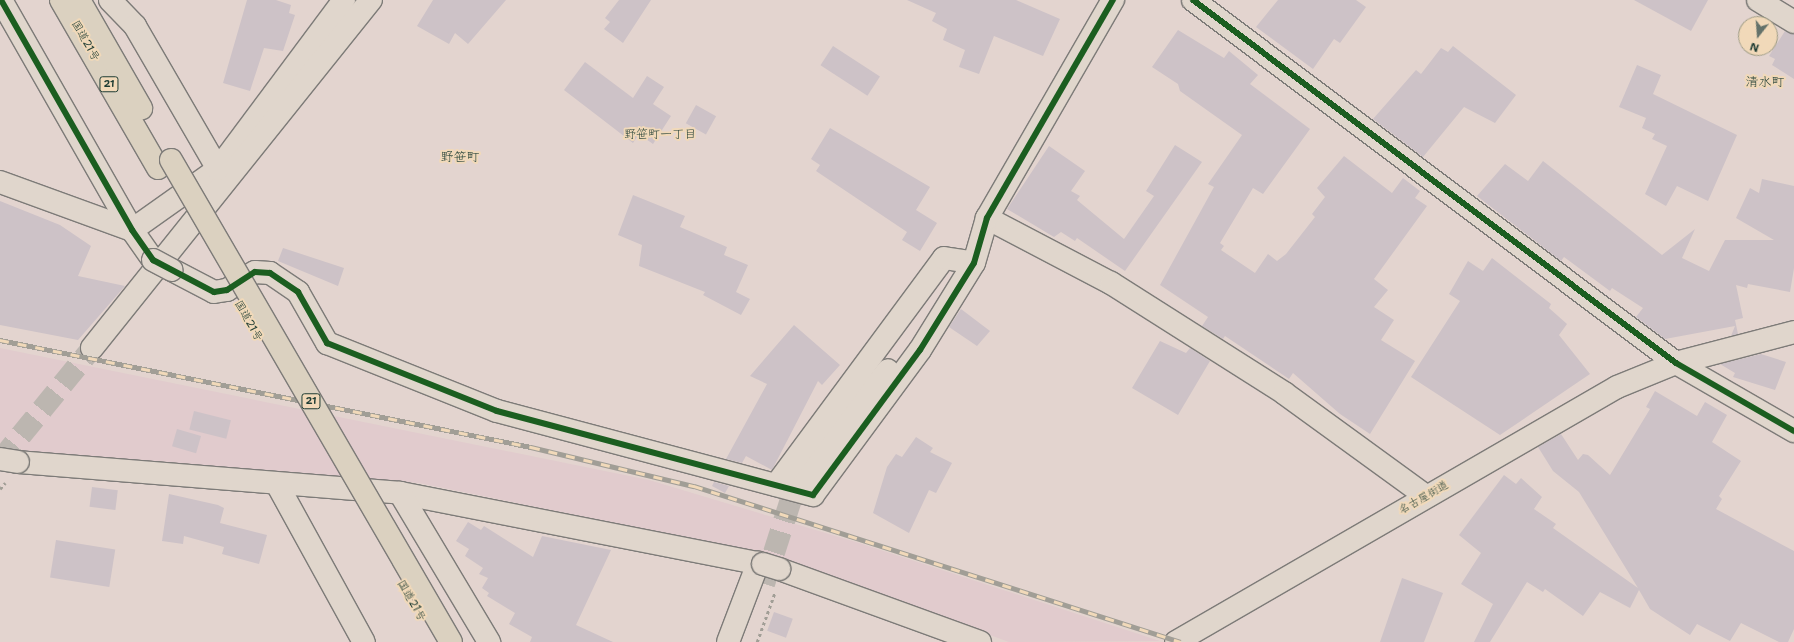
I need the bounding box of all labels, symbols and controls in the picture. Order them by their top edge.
north arrow [1738,16,1778,56]
street label: 国道21号 [68,18,102,64]
text: N [1748,39,1761,55]
district label: 清水町 [1746,74,1784,90]
road number: 21 [99,76,119,92]
district label: 野笹町一丁目 [624,128,696,142]
district label: 野笹町 [441,149,479,165]
street label: 国道21号 [231,298,265,344]
road number: 21 [301,393,321,409]
street label: 名古屋街道 [1397,479,1451,517]
street label: 国道21号 [394,578,428,624]

